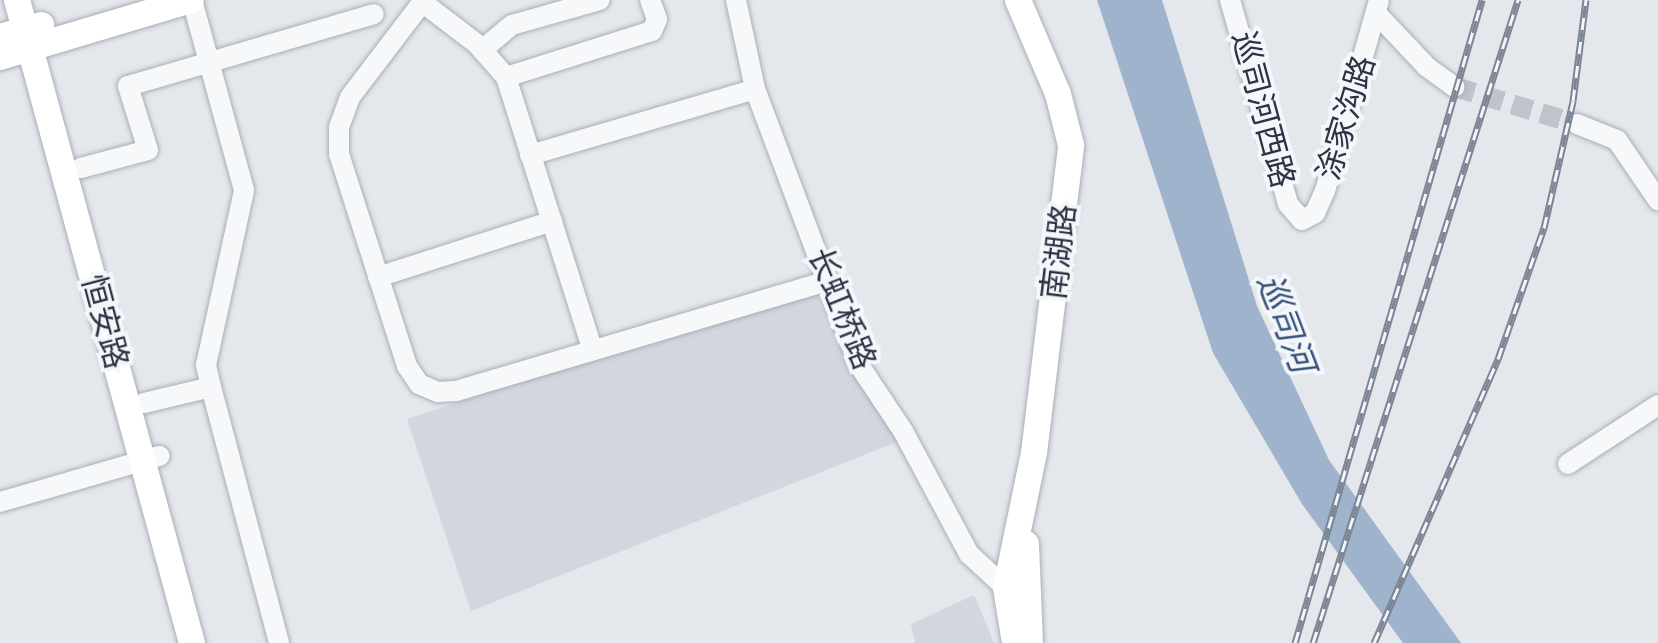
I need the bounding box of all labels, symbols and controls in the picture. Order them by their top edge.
street label: 巡司河西路 [1223,28,1301,192]
street label: 涂家沟路 [1310,51,1384,185]
street label: 南湖路 [1035,202,1085,302]
street label: 长虹桥路 [799,242,883,376]
water label: 巡司河 [1247,269,1321,379]
street label: 恒安路 [73,271,135,373]

